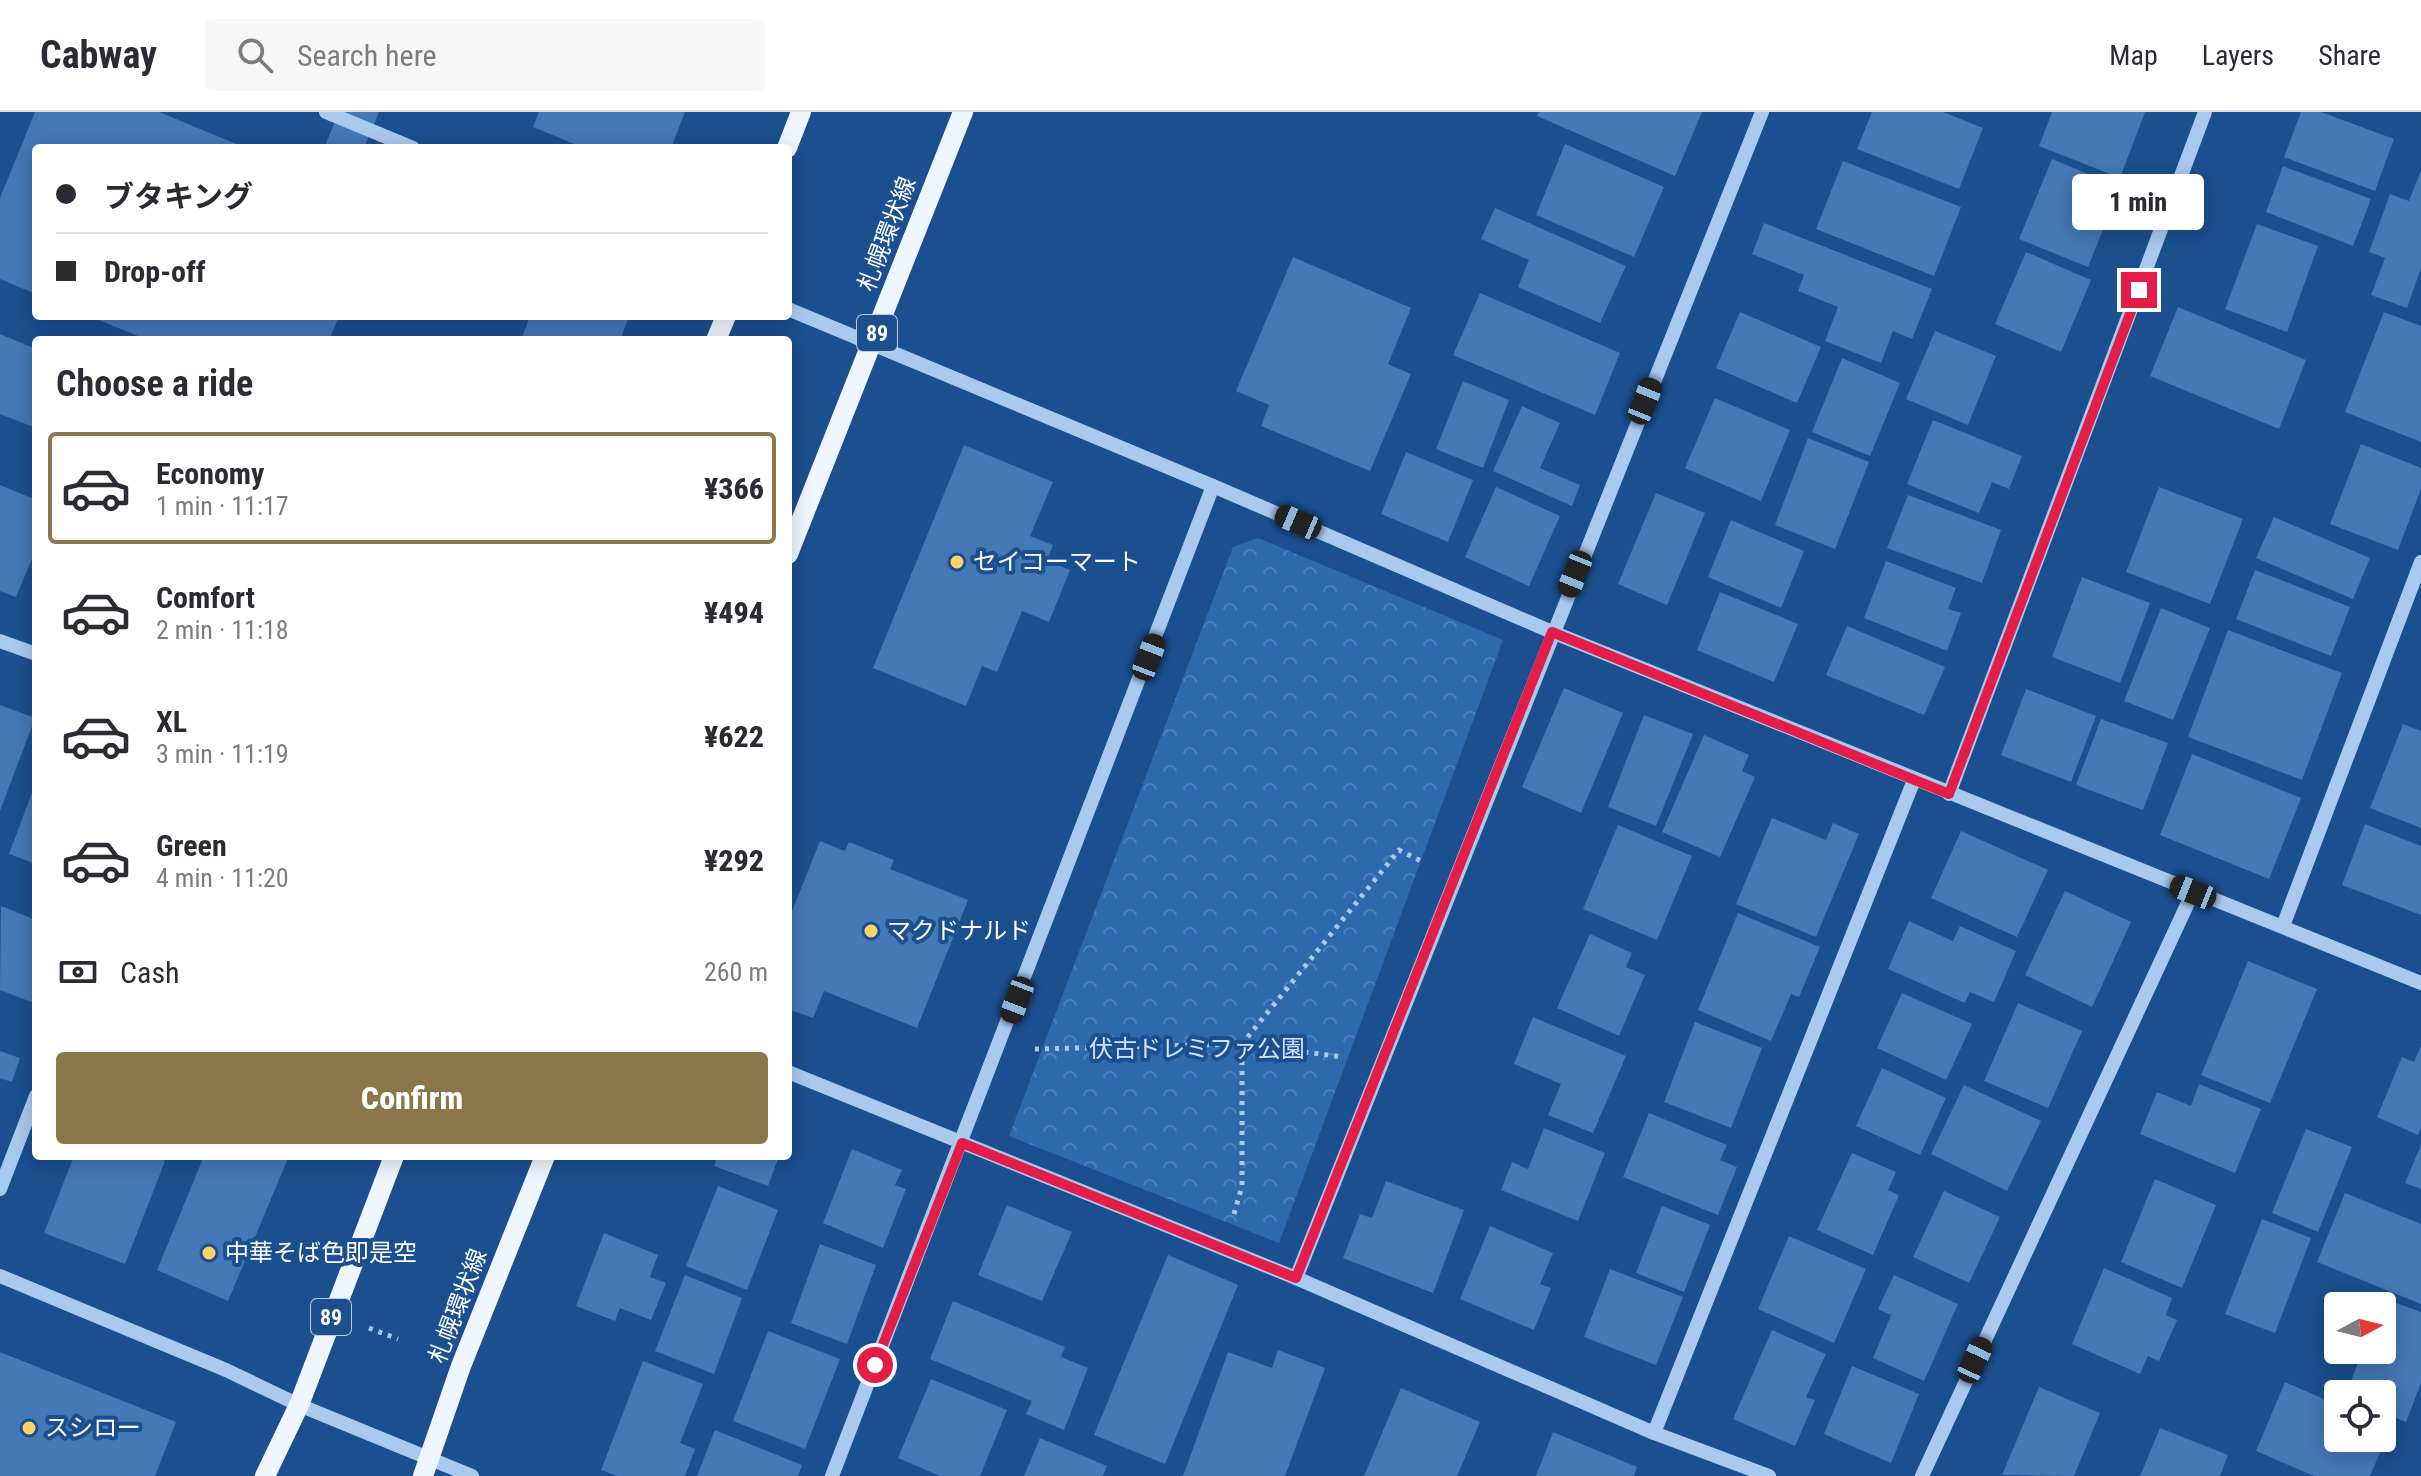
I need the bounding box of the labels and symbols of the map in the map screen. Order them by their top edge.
street label: 札幌環状線 [852,173,922,295]
callout: 1 min [2073,174,2205,230]
route end [2121,272,2157,308]
road number: 89 [857,315,897,351]
car [1625,374,1665,428]
car [1271,502,1325,542]
car [1555,547,1595,601]
place label: セイコーマート [973,548,1141,576]
marker: セイコーマート [948,553,966,571]
car [1129,630,1169,684]
car [2166,872,2220,912]
place label: マクドナルド [887,917,1031,945]
marker: マクドナルド [862,922,880,940]
car [997,973,1037,1027]
park label: 伏古ドレミファ公園 [1089,1035,1305,1063]
place label: 中華そば色即是空 [225,1239,417,1267]
marker: 中華そば色即是空 [200,1244,218,1262]
street label: 札幌環状線 [423,1245,493,1367]
north arrow [2324,1292,2396,1364]
road number: 89 [311,1299,351,1335]
car [1954,1333,1996,1387]
route start [857,1347,893,1383]
place label: スシロー [45,1414,141,1442]
marker: スシロー [20,1419,38,1437]

